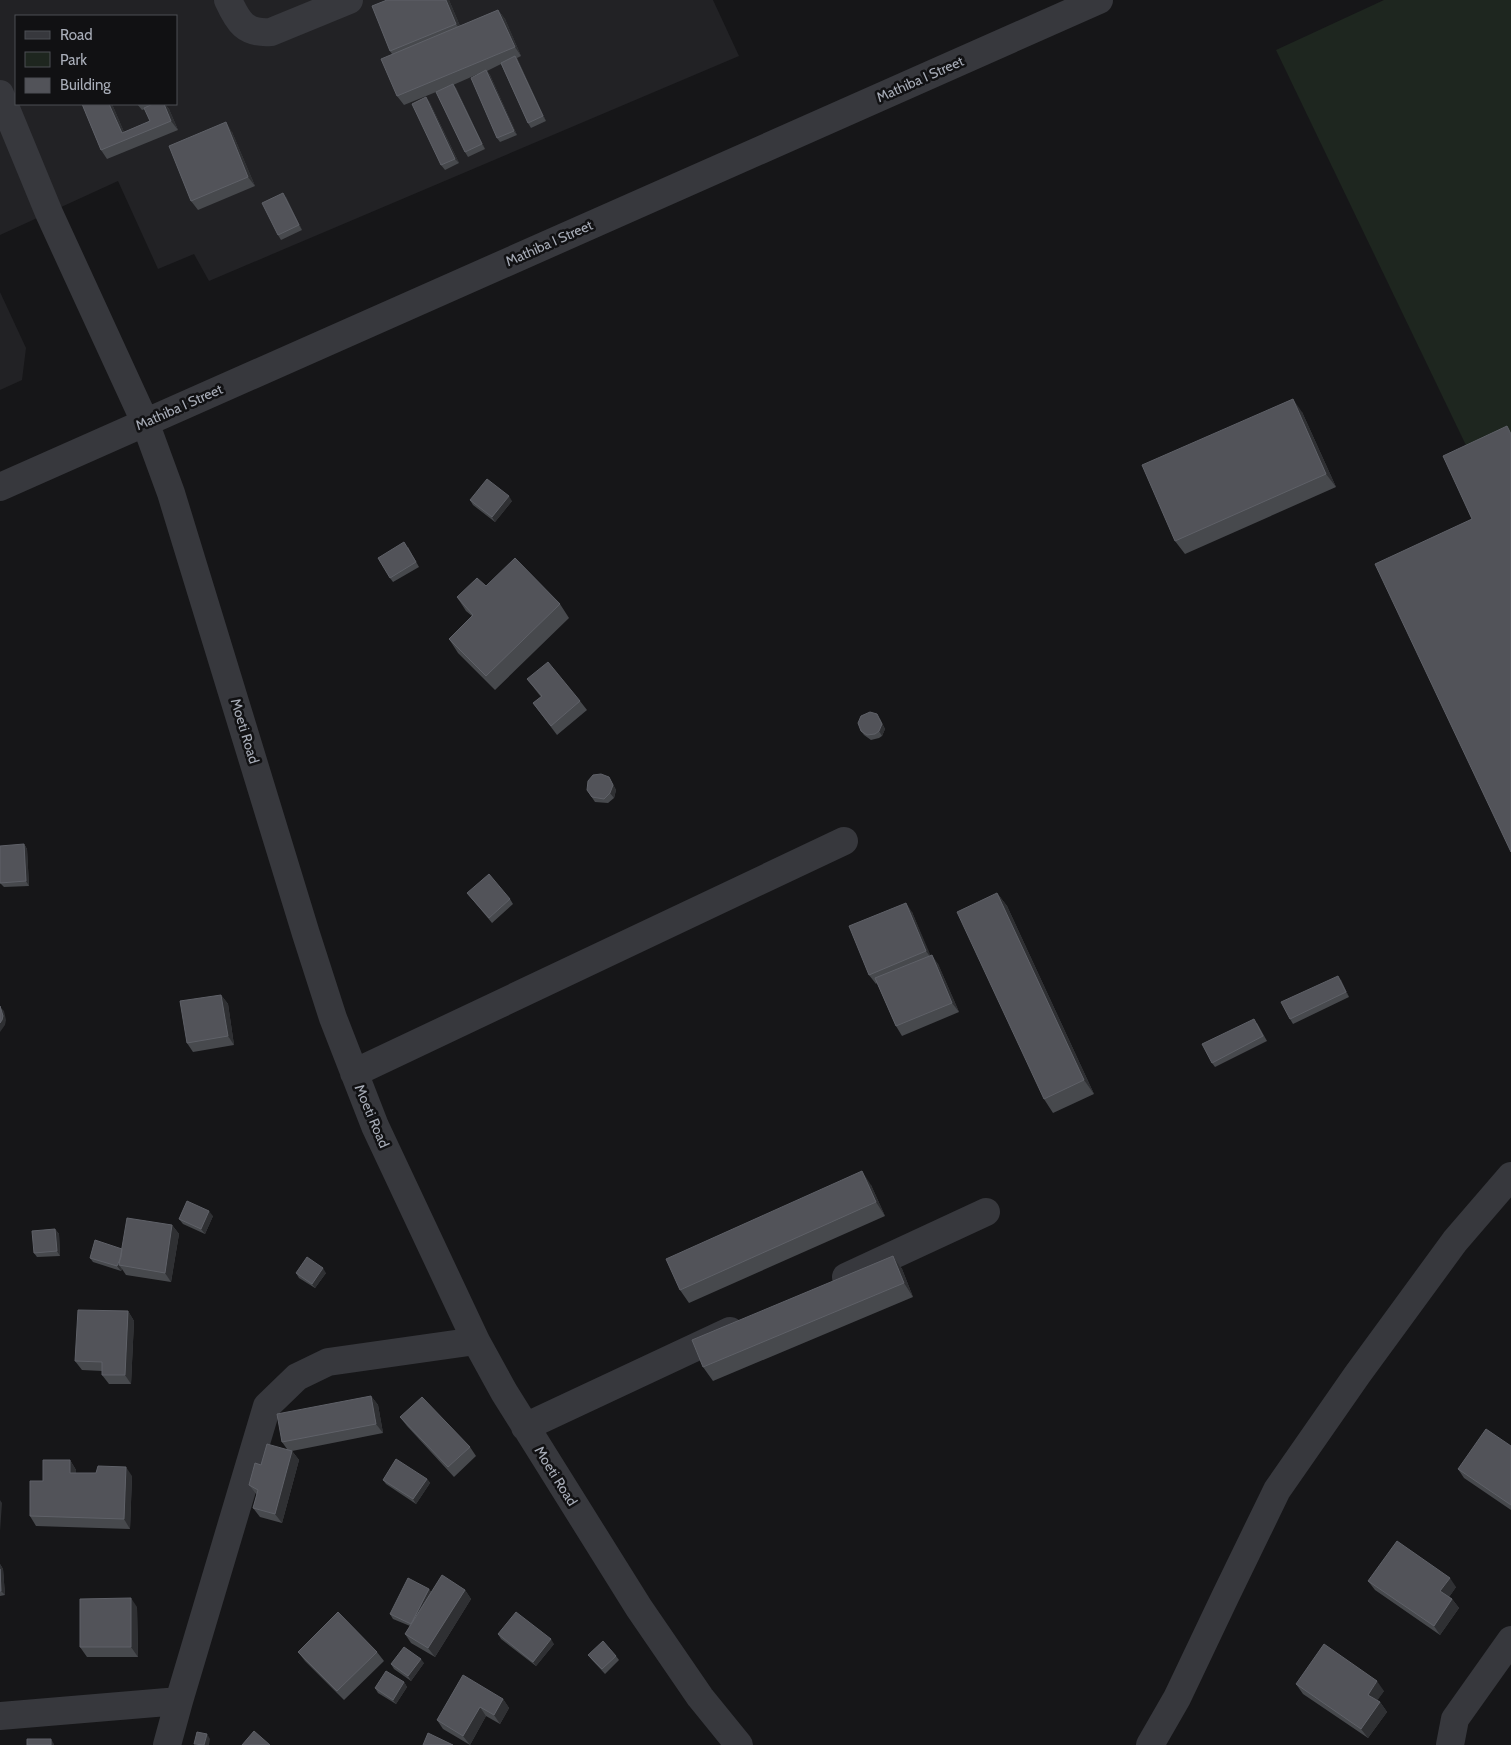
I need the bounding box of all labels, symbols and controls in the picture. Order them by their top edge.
legend [15,15,178,105]
text: Road [60,26,93,44]
text: Park [60,51,87,69]
street label: Mathiba I Street [874,52,967,106]
text: Building [60,76,111,94]
street label: Mathiba I Street [503,216,596,270]
street label: Mathiba I Street [133,380,226,434]
street label: Moeti Road [227,696,263,766]
street label: Moeti Road [351,1082,393,1150]
street label: Moeti Road [531,1443,581,1509]

